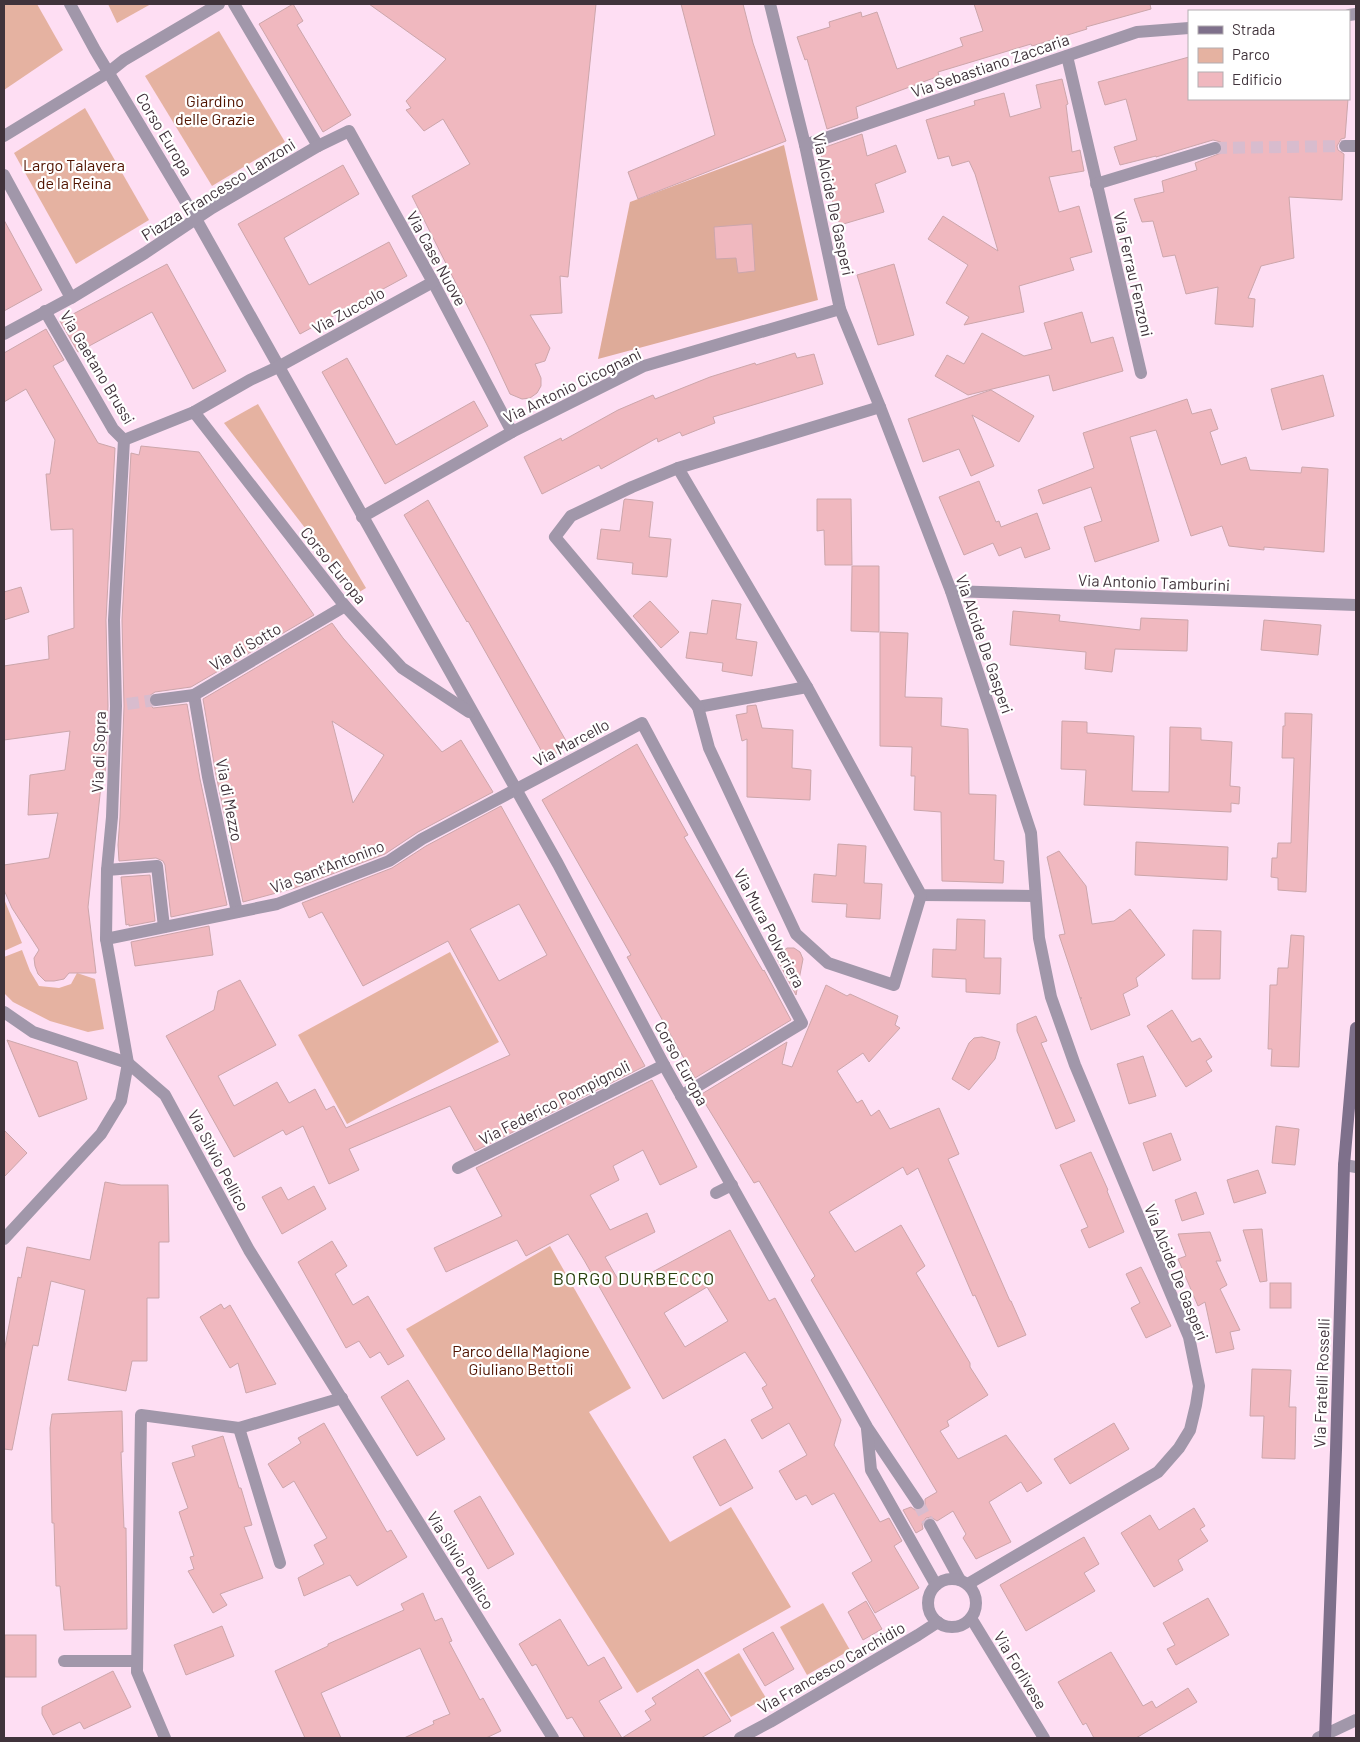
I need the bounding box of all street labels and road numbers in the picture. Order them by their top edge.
street label: Via Sebastiano Zaccaria [909,29,1071,101]
street label: Corso Europa [133,89,197,179]
street label: Via Alcide De Gasperi [810,131,858,277]
street label: Piazza Francesco Lanzoni [138,134,298,244]
street label: Via Case Nuove [403,207,471,309]
street label: Via Ferrau Fenzoni [1110,210,1158,338]
street label: Via Zuccolo [308,282,388,338]
street label: Via Gaetano Brussi [57,307,139,427]
street label: Via Antonio Cicognani [500,343,644,427]
street label: Corso Europa [297,523,371,607]
street label: Via Antonio Tamburini [1078,570,1230,594]
street label: Via Alcide De Gasperi [952,572,1018,716]
street label: Via di Sotto [206,618,284,674]
street label: Via di Sopra [87,711,109,793]
street label: Via Marcello [530,714,612,770]
street label: Via di Mezzo [213,757,247,843]
street label: Via Sant'Antonino [267,836,387,896]
street label: Via Mura Polveriera [731,865,809,991]
street label: Corso Europa [651,1017,713,1109]
street label: Via Federico Pompignoli [475,1056,633,1148]
street label: Via Silvio Pellico [184,1106,254,1214]
street label: Via Alcide De Gasperi [1141,1201,1213,1343]
street label: Via Fratelli Rosselli [1309,1318,1333,1448]
street label: Via Silvio Pellico [423,1508,499,1612]
street label: Via Francesco Carchidio [754,1617,908,1717]
street label: Via Forlivese [990,1628,1052,1712]

